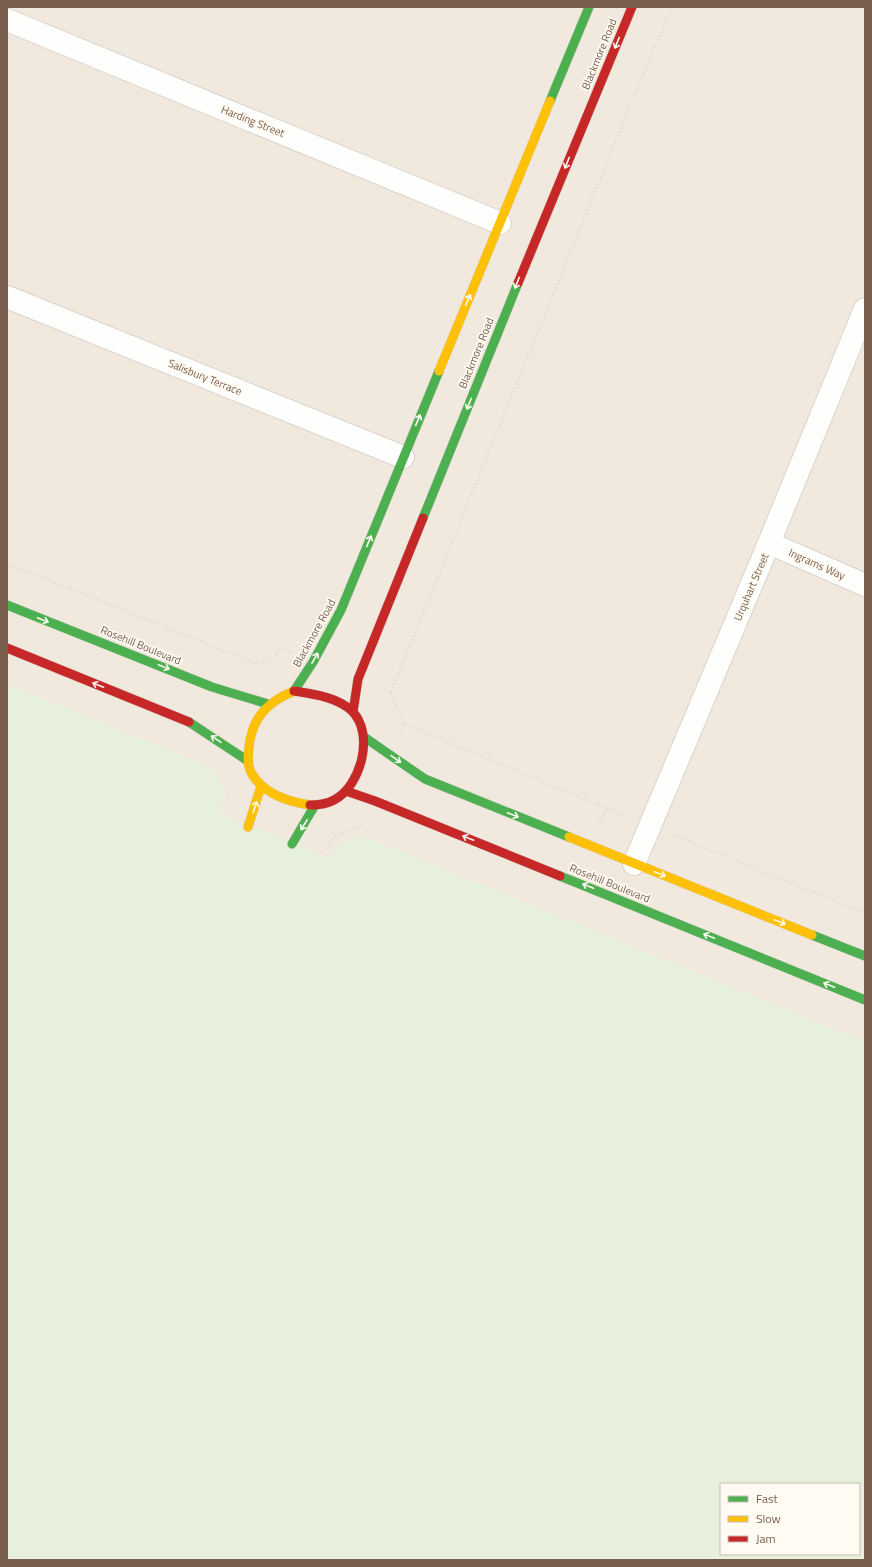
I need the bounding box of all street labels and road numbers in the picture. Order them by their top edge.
street label: Blackmore Road [577,16,621,92]
street label: Harding Street [219,101,287,141]
street label: Blackmore Road [454,315,498,391]
street label: Salisbury Terrace [166,355,245,399]
street label: Ingrams Way [786,544,849,584]
street label: Urquhart Street [730,551,773,623]
street label: Blackmore Road [289,596,339,670]
street label: Rosehill Boulevard [98,622,184,669]
street label: Rosehill Boulevard [567,860,653,907]

